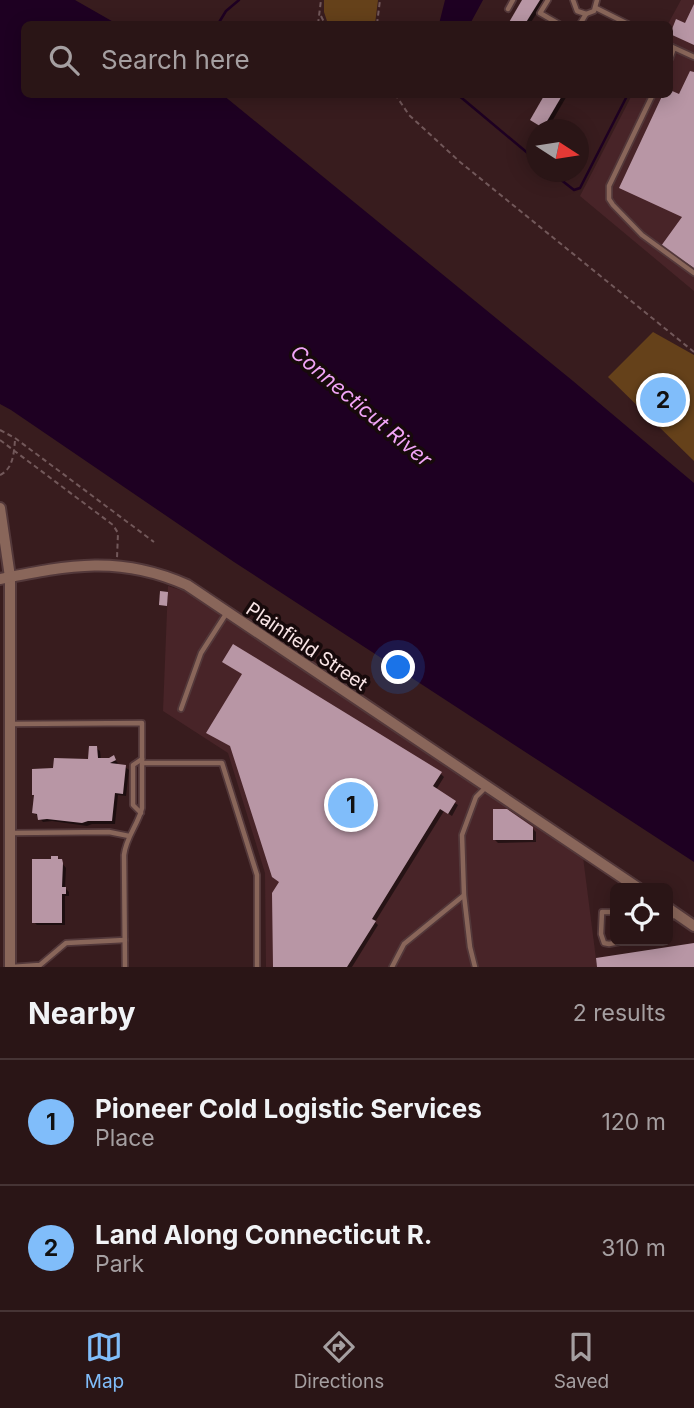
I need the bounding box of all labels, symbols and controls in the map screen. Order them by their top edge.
search box [21,21,673,98]
icon: search [45,41,83,79]
text: Search here [101,44,250,75]
north arrow [526,119,589,182]
water label: Connecticut River [286,339,438,472]
pin: 2 [640,374,686,426]
street label: Plainfield Street [242,597,372,695]
your location [381,650,415,684]
pin: 1 [328,779,374,831]
map controls [610,883,673,946]
button: locate [610,883,673,946]
text: Nearby [28,995,136,1031]
text: 2 results [573,999,666,1027]
text: Pioneer Cold Logistic Services [95,1093,482,1124]
text: 1 [46,1108,56,1136]
text: 120 m [601,1108,666,1136]
text: Place [95,1124,155,1152]
text: Land Along Connecticut R. [95,1219,433,1250]
text: 2 [44,1234,58,1262]
text: 310 m [601,1234,666,1262]
text: Park [95,1250,144,1278]
tab: Map [85,1328,124,1393]
tab: Directions [294,1328,384,1393]
tab: Saved [554,1328,609,1393]

